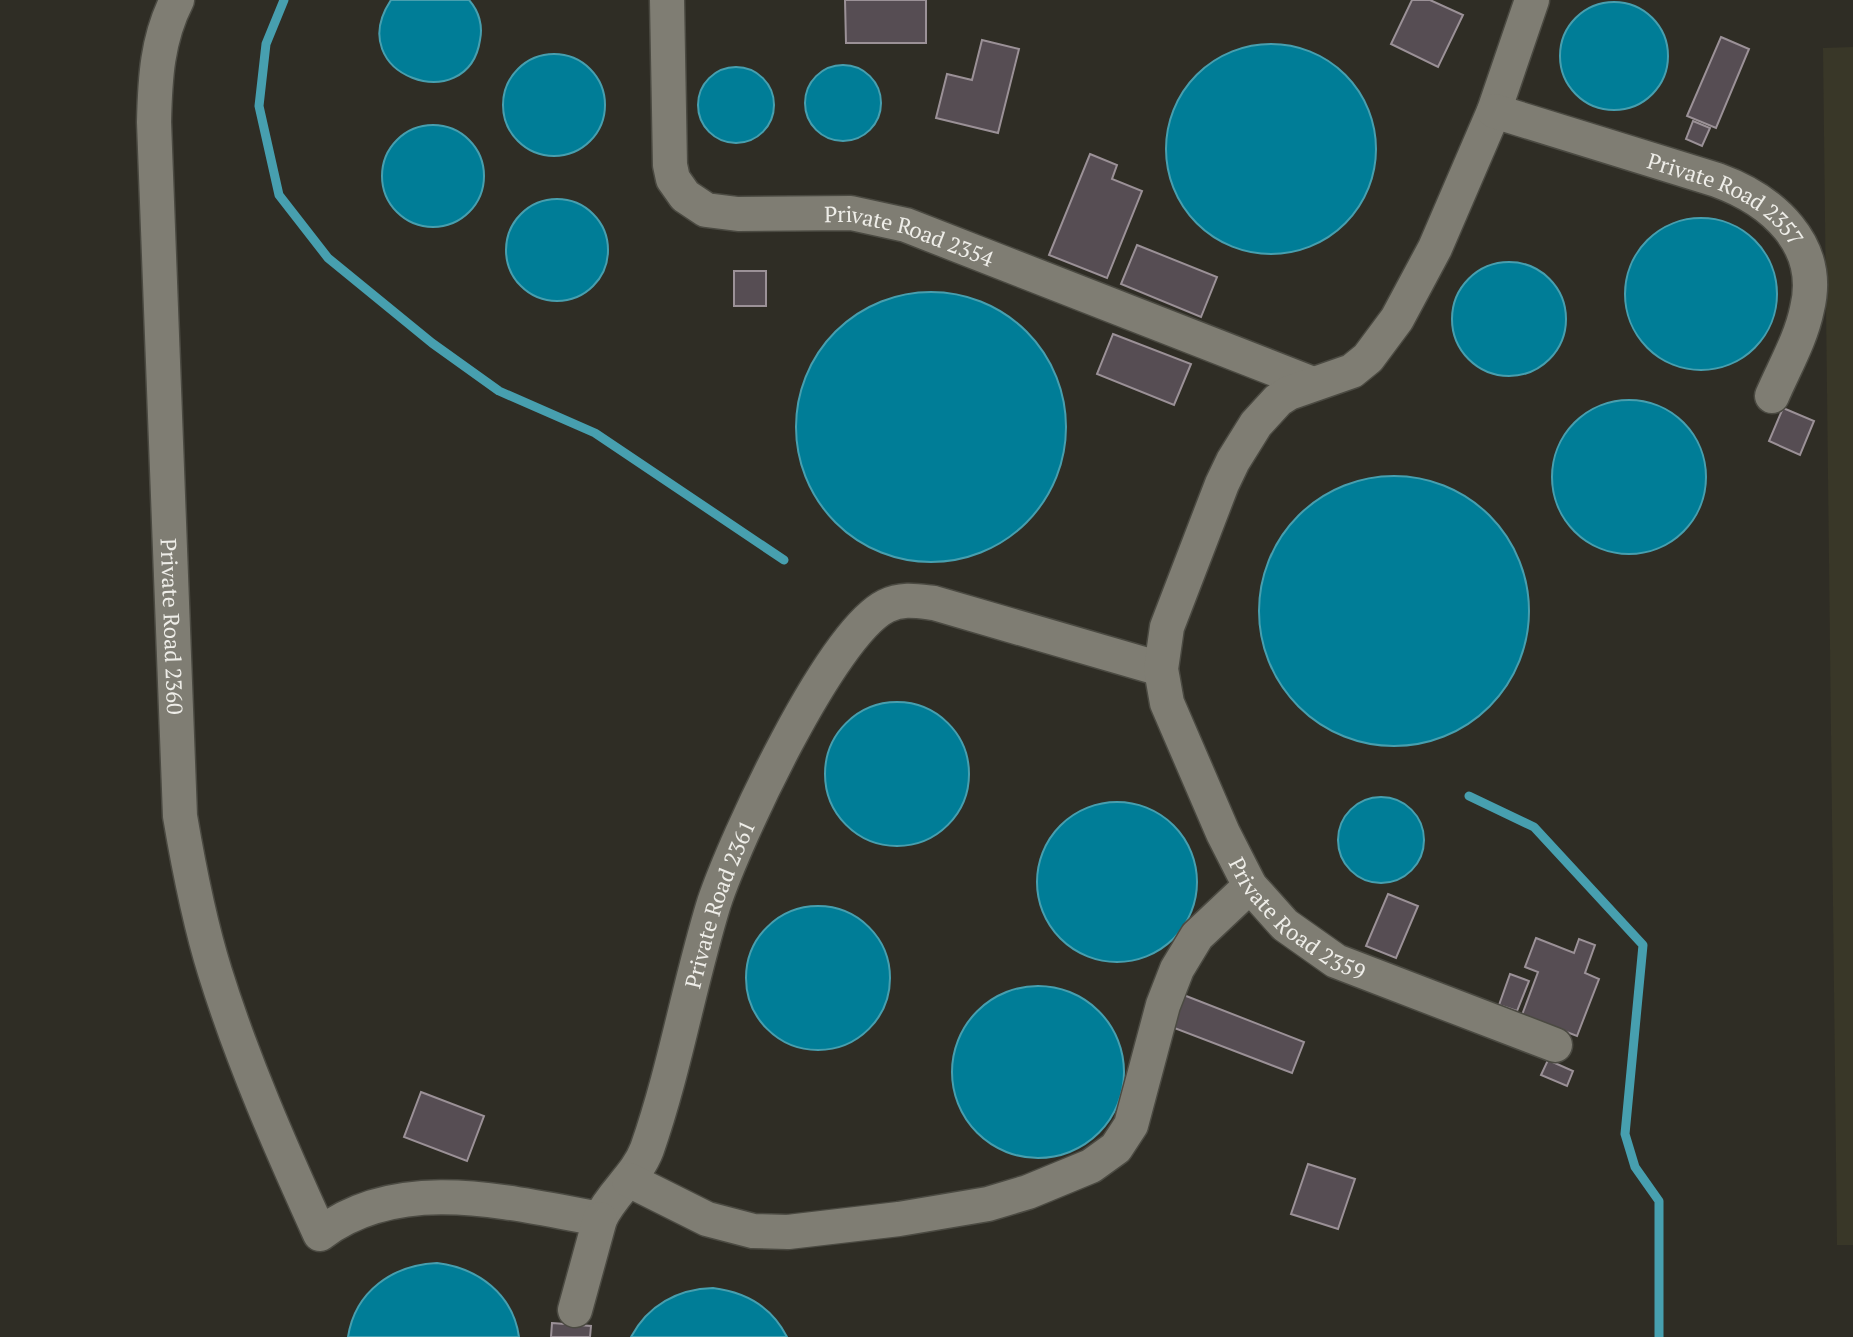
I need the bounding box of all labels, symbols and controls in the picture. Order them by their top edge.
street label: Private Road 2357 [1644,145,1811,250]
street label: Private Road 2354 [824,198,998,273]
street label: Private Road 2360 [155,538,191,715]
street label: Private Road 2361 [677,815,761,991]
street label: Private Road 2359 [1223,852,1370,985]

